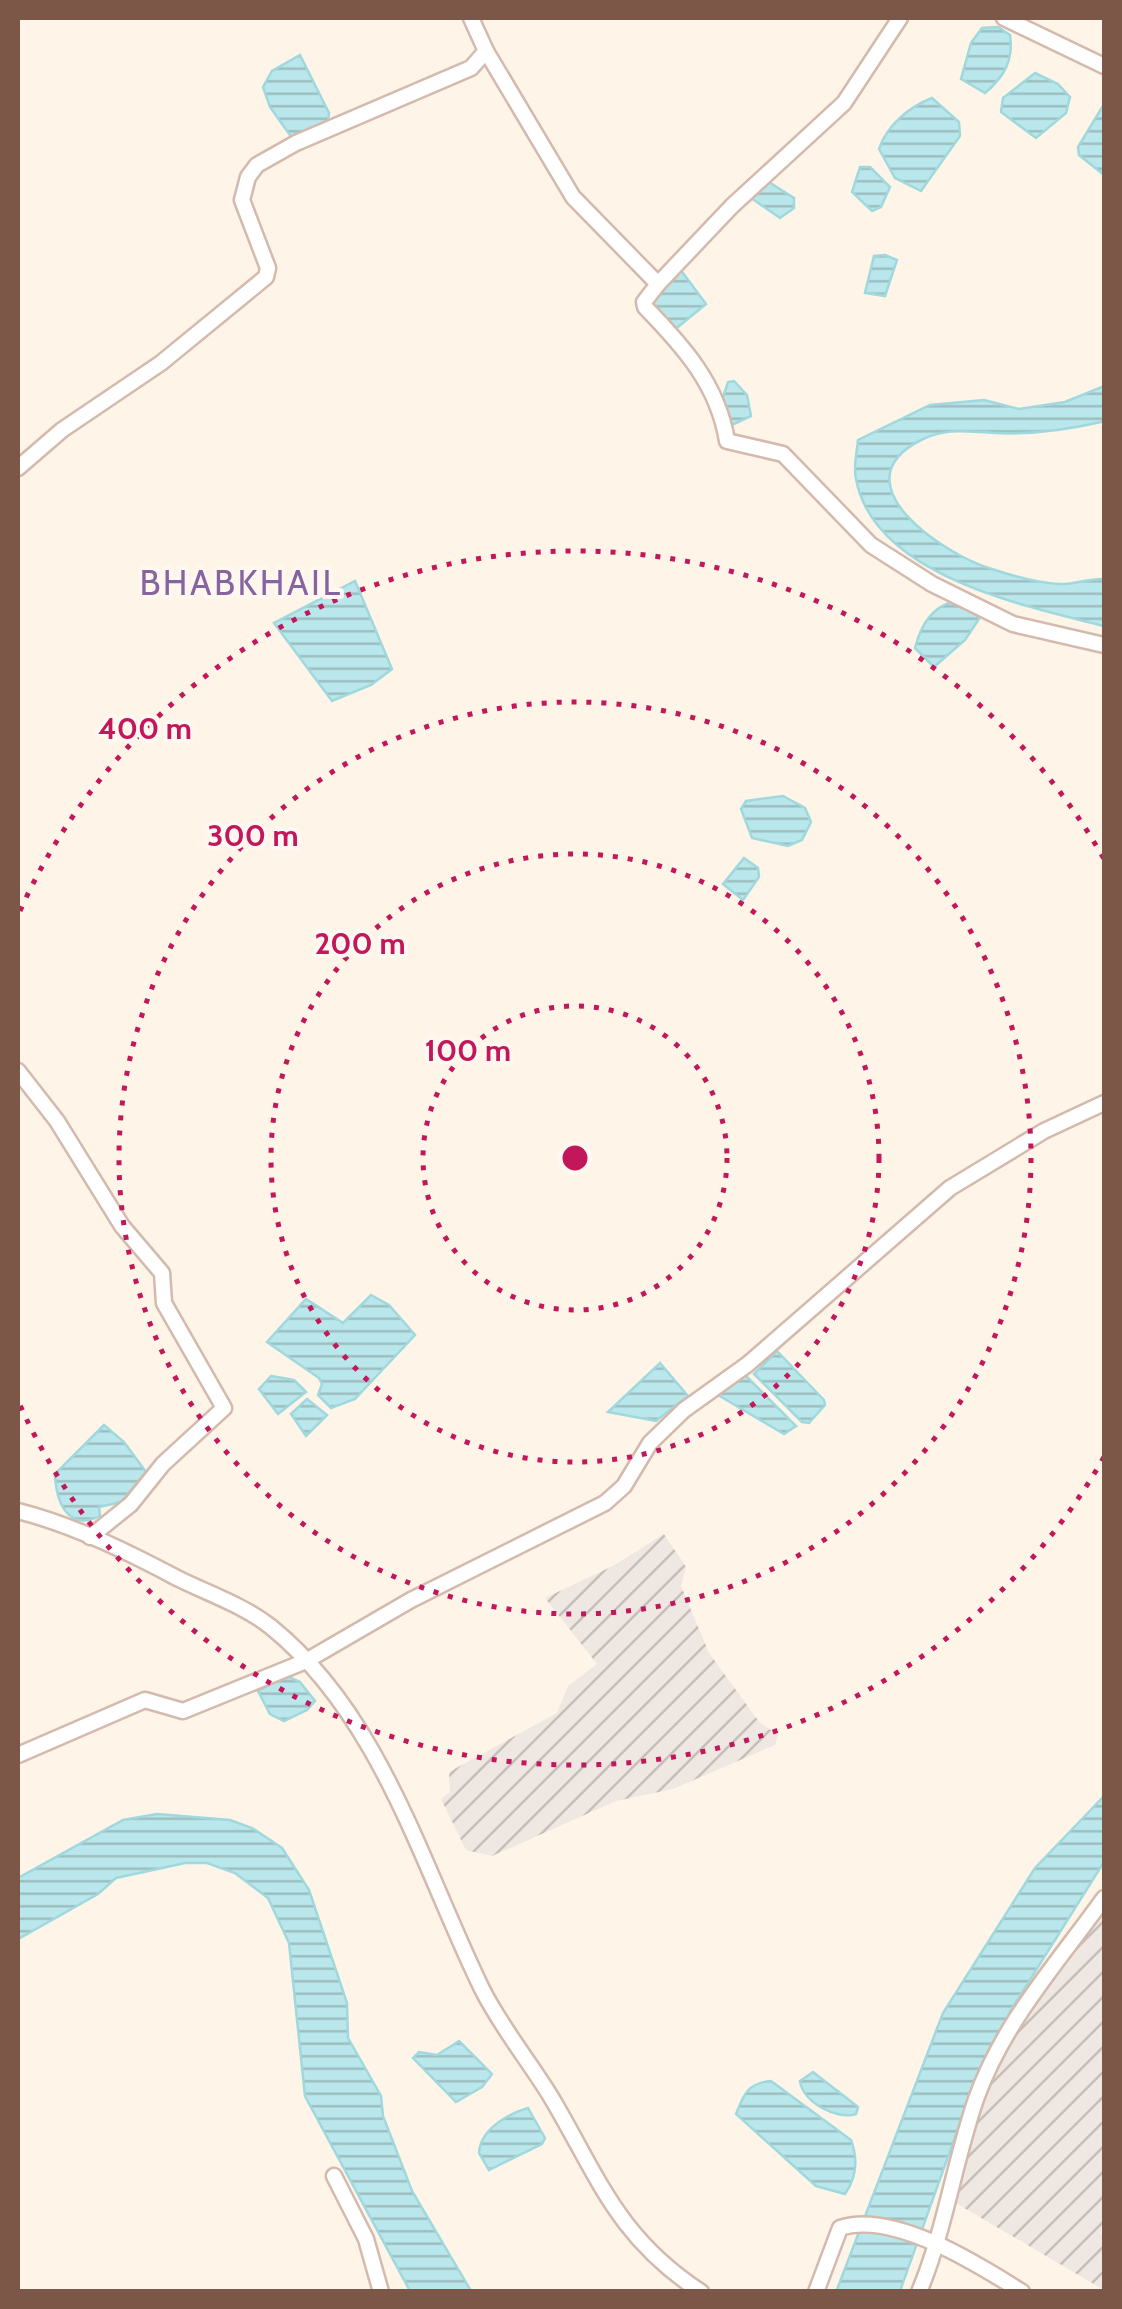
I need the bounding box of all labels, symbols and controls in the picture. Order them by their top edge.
district label: BHABKHAIL [139,561,343,604]
text: 400 m [98,710,192,747]
text: 300 m [207,817,299,854]
text: 200 m [314,925,406,962]
text: 100 m [425,1032,511,1069]
centre of rings [557,1140,593,1176]

